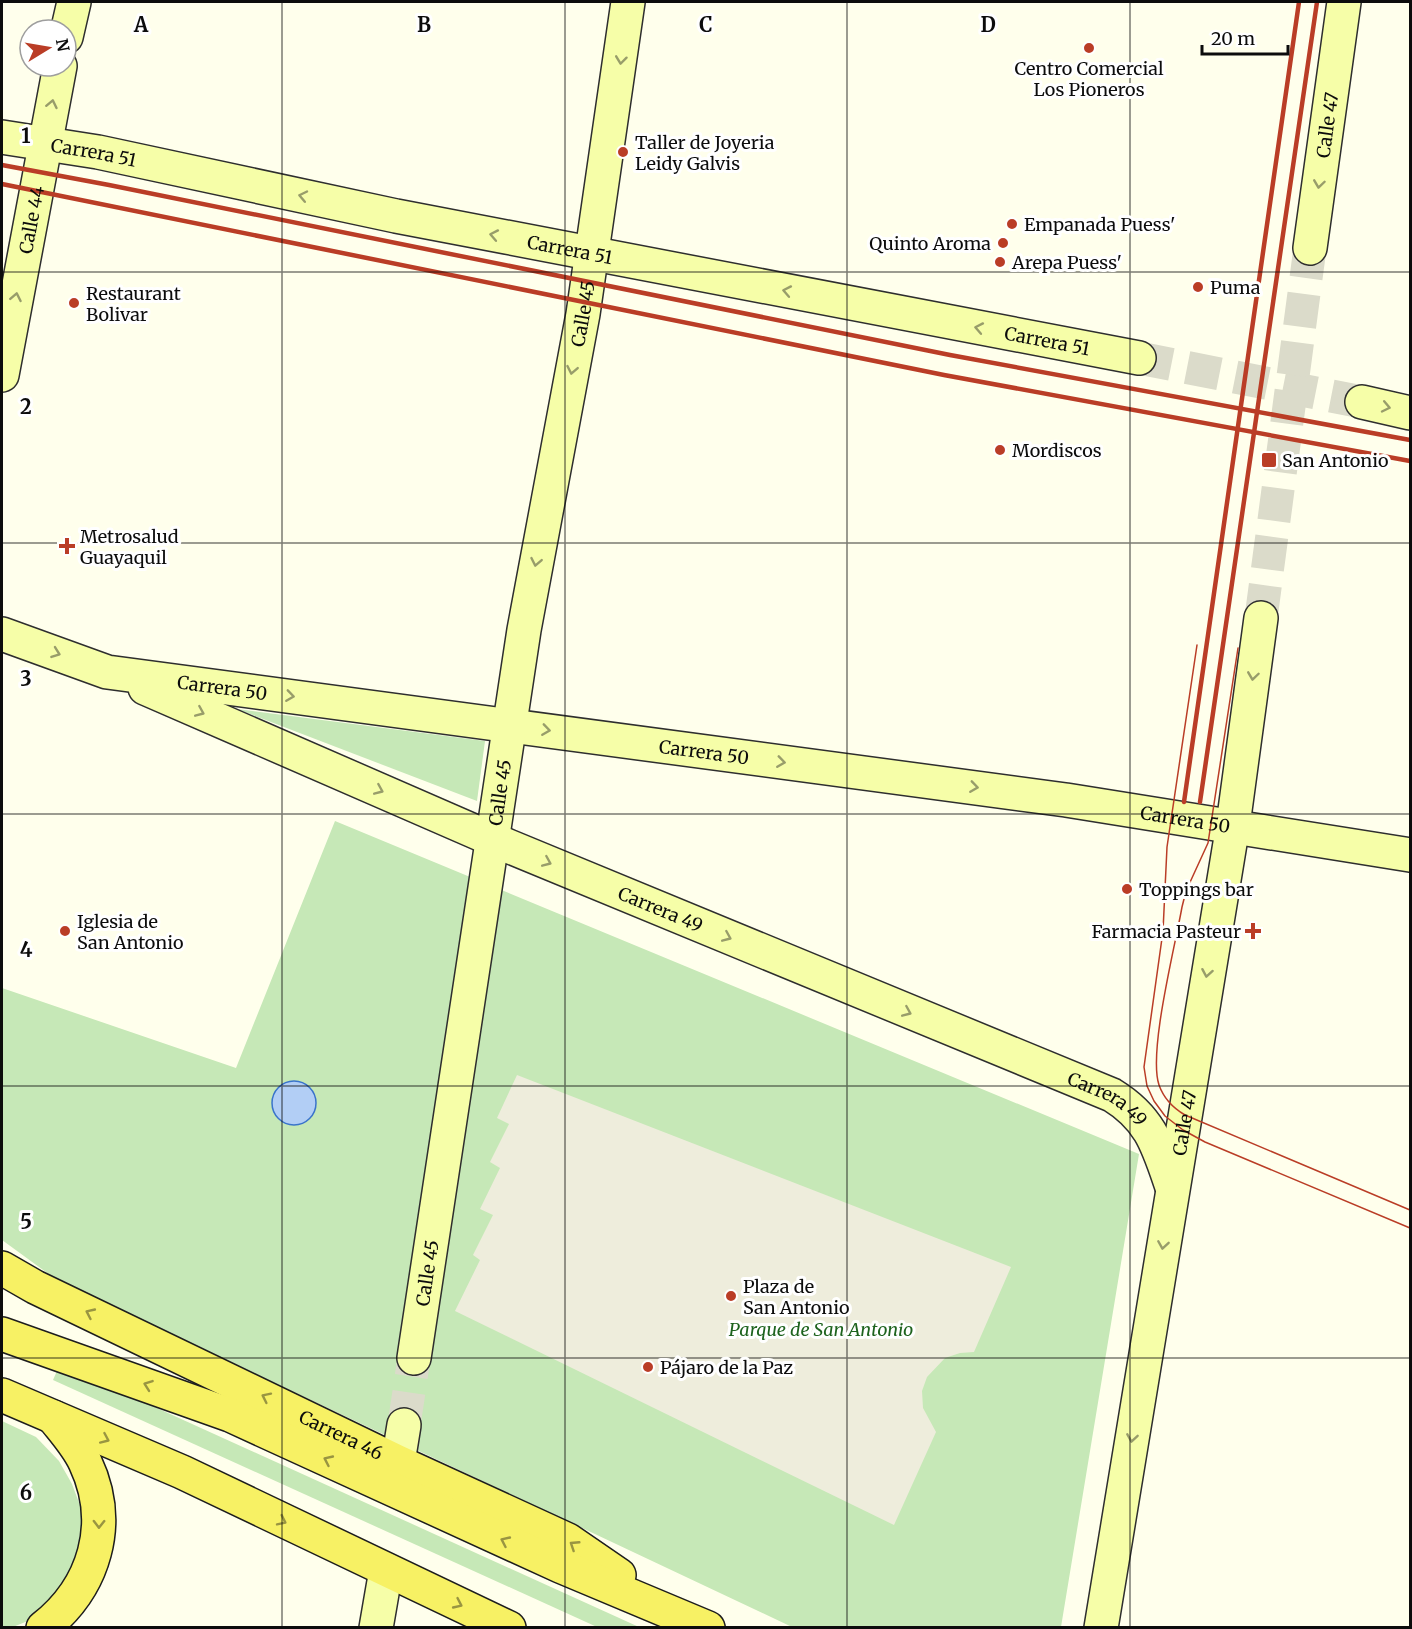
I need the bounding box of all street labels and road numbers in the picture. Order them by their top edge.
street label: Calle 47 [1311,91,1343,159]
street label: Carrera 51 [49,133,139,171]
street label: Calle 44 [14,184,49,256]
street label: Carrera 51 [525,230,614,269]
street label: Calle 45 [566,279,599,349]
street label: Carrera 51 [1003,321,1092,360]
street label: Carrera 50 [176,670,269,705]
street label: Carrera 50 [658,734,750,769]
street label: Calle 45 [483,758,516,827]
street label: Carrera 50 [1139,801,1232,838]
street label: Carrera 49 [615,881,706,937]
street label: Carrera 49 [1064,1066,1153,1130]
street label: Calle 47 [1167,1088,1201,1157]
street label: Calle 45 [411,1238,443,1308]
street label: Carrera 46 [295,1405,387,1465]

